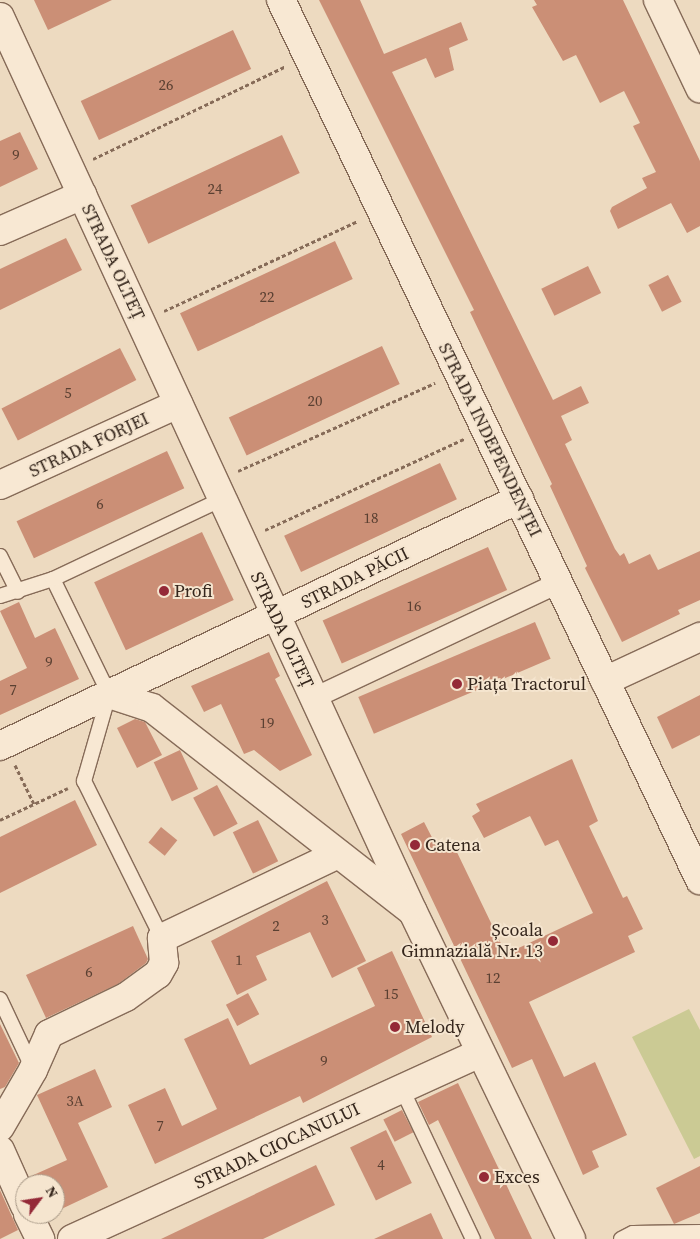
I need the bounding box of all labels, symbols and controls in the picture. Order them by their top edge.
house number: 26 [159,76,173,94]
house number: 9 [12,146,20,164]
house number: 24 [208,180,222,198]
street label: STRADA OLTEȚ [77,201,149,323]
house number: 22 [260,288,274,306]
street label: STRADA INDEPENDENȚEI [434,339,546,541]
house number: 5 [64,384,72,402]
house number: 20 [308,392,322,410]
street label: STRADA FORJEI [26,408,152,482]
house number: 6 [96,495,104,513]
house number: 18 [364,509,378,527]
street label: STRADA PĂCII [298,543,412,613]
street label: STRADA OLTEȚ [246,569,318,691]
place label: Profi [174,580,213,602]
marker: Profi [158,585,170,597]
house number: 16 [407,597,421,615]
house number: 9 [45,653,53,671]
place label: Piața Tractorul [467,673,586,695]
marker: Piața Tractorul [451,678,463,690]
house number: 7 [9,681,17,699]
house number: 19 [260,714,274,732]
place label: Catena [425,834,481,856]
marker: Catena [409,839,421,851]
house number: 3 [321,911,329,929]
house number: 2 [272,917,280,935]
place label: Școala Gimnazială Nr. 13 [401,920,543,962]
marker: Școala Gimnazială Nr. 13 [547,935,559,947]
house number: 1 [235,951,243,969]
house number: 6 [85,963,93,981]
house number: 12 [486,969,500,987]
house number: 15 [384,985,398,1003]
place label: Melody [405,1016,464,1038]
marker: Melody [389,1021,401,1033]
house number: 9 [320,1052,328,1070]
house number: 3A [66,1092,84,1110]
street label: STRADA CIOCANULUI [191,1098,363,1194]
house number: 7 [156,1117,164,1135]
house number: 4 [377,1156,385,1174]
place label: Exces [494,1166,540,1188]
marker: Exces [478,1171,490,1183]
north arrow [15,1174,65,1224]
text: N [41,1182,63,1201]

